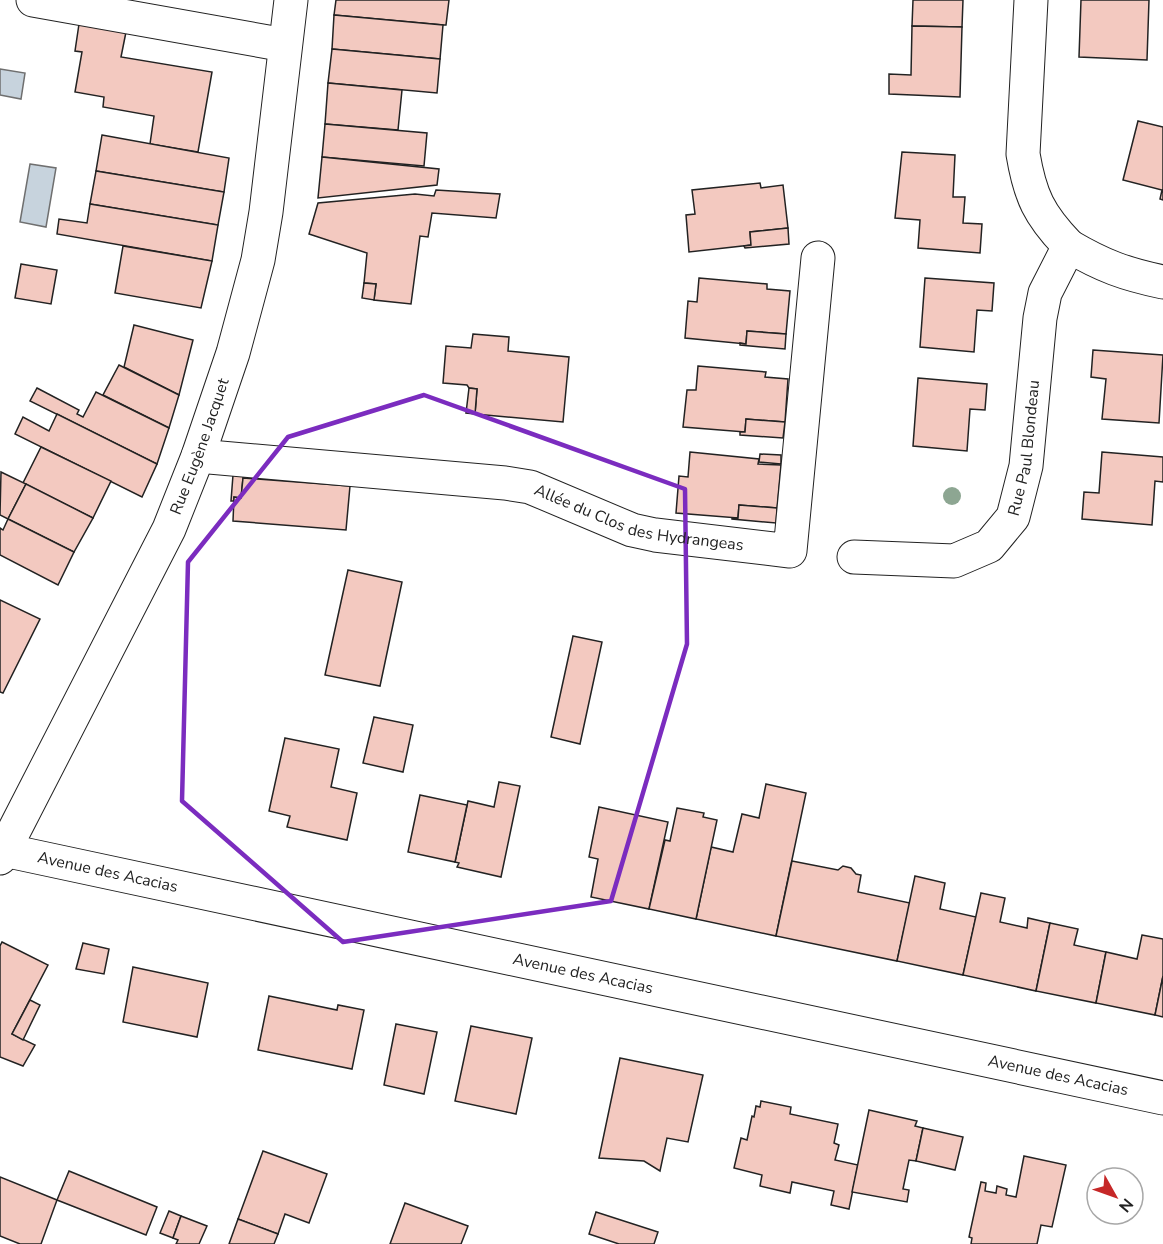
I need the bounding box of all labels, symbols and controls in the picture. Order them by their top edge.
street label: Rue Eugène Jacquet [165,375,235,518]
street label: Rue Paul Blondeau [1003,379,1045,518]
street label: Allée du Clos des Hydrangeas [531,479,745,556]
street label: Avenue des Acacias [35,846,180,898]
street label: Avenue des Acacias [511,948,655,1000]
street label: Avenue des Acacias [986,1050,1130,1101]
north arrow [1085,1166,1145,1226]
text: N [1113,1193,1138,1217]

